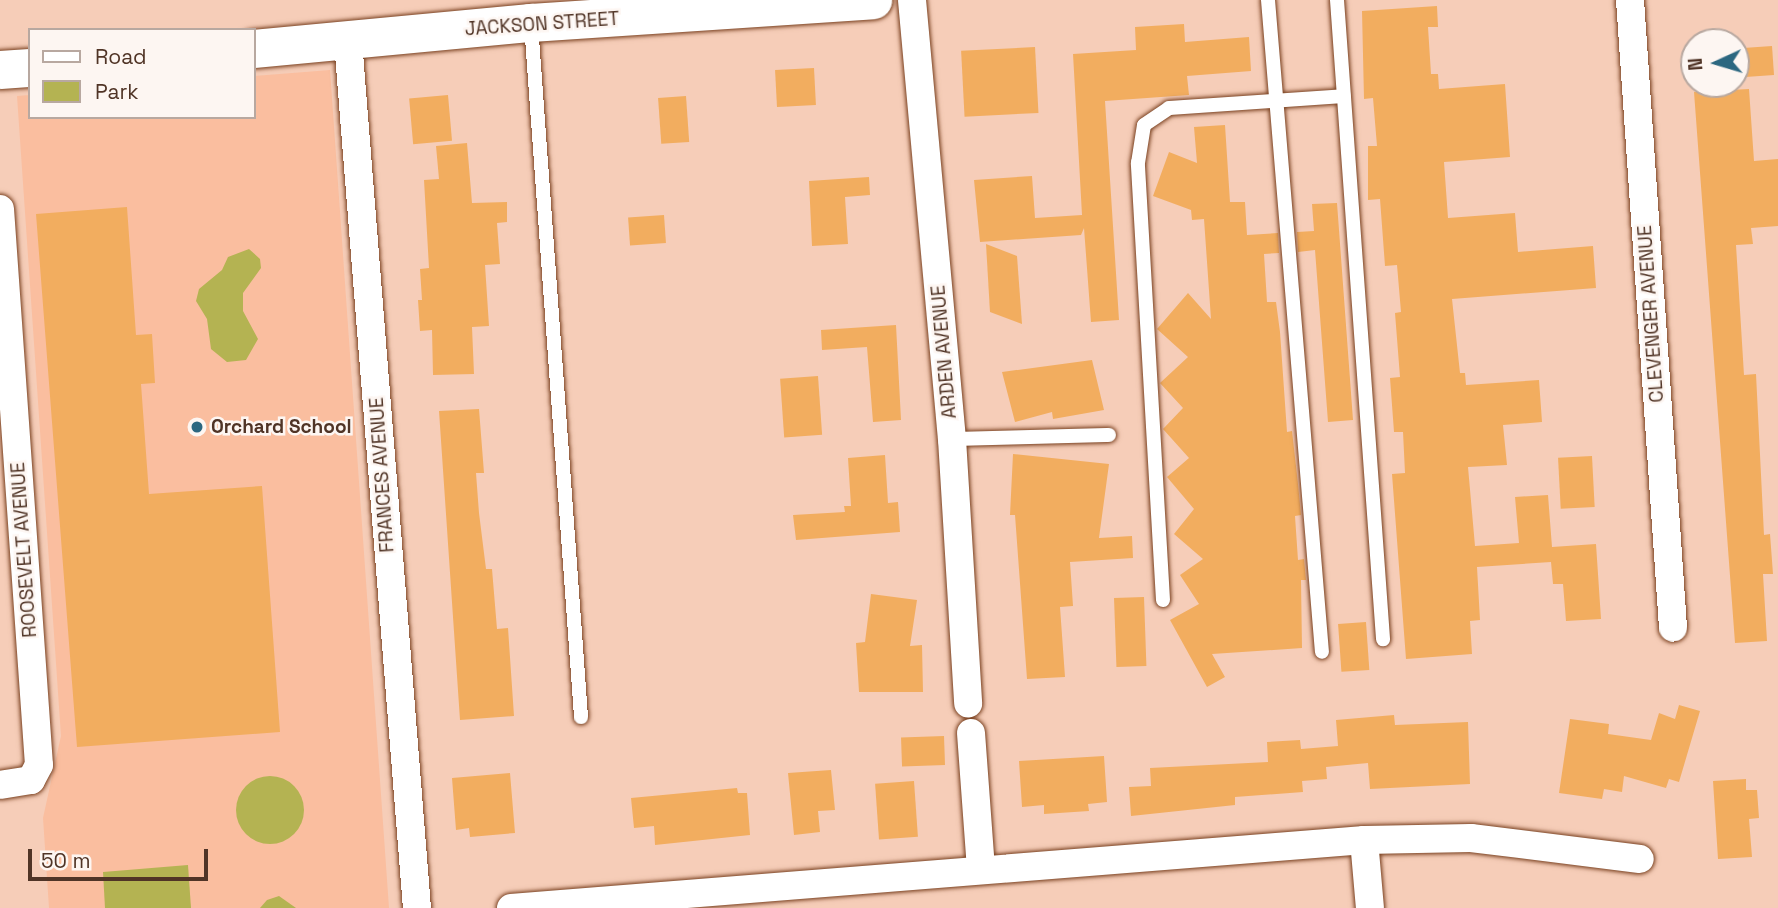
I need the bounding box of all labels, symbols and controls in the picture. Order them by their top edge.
street label: JACKSON STREET [464,7,620,41]
legend [28,28,256,119]
north arrow [1680,28,1750,98]
text: Road [95,43,147,70]
text: N [1683,57,1708,72]
text: Park [95,78,139,105]
street label: CLEVENGER AVENUE [1633,224,1669,404]
street label: ARDEN AVENUE [927,284,961,420]
street label: FRANCES AVENUE [365,397,399,553]
place label: Orchard School [211,416,352,438]
marker: Orchard School [189,419,205,435]
street label: ROOSEVELT AVENUE [6,461,42,639]
scale bar [32,834,212,878]
text: 50 m [41,847,91,874]

